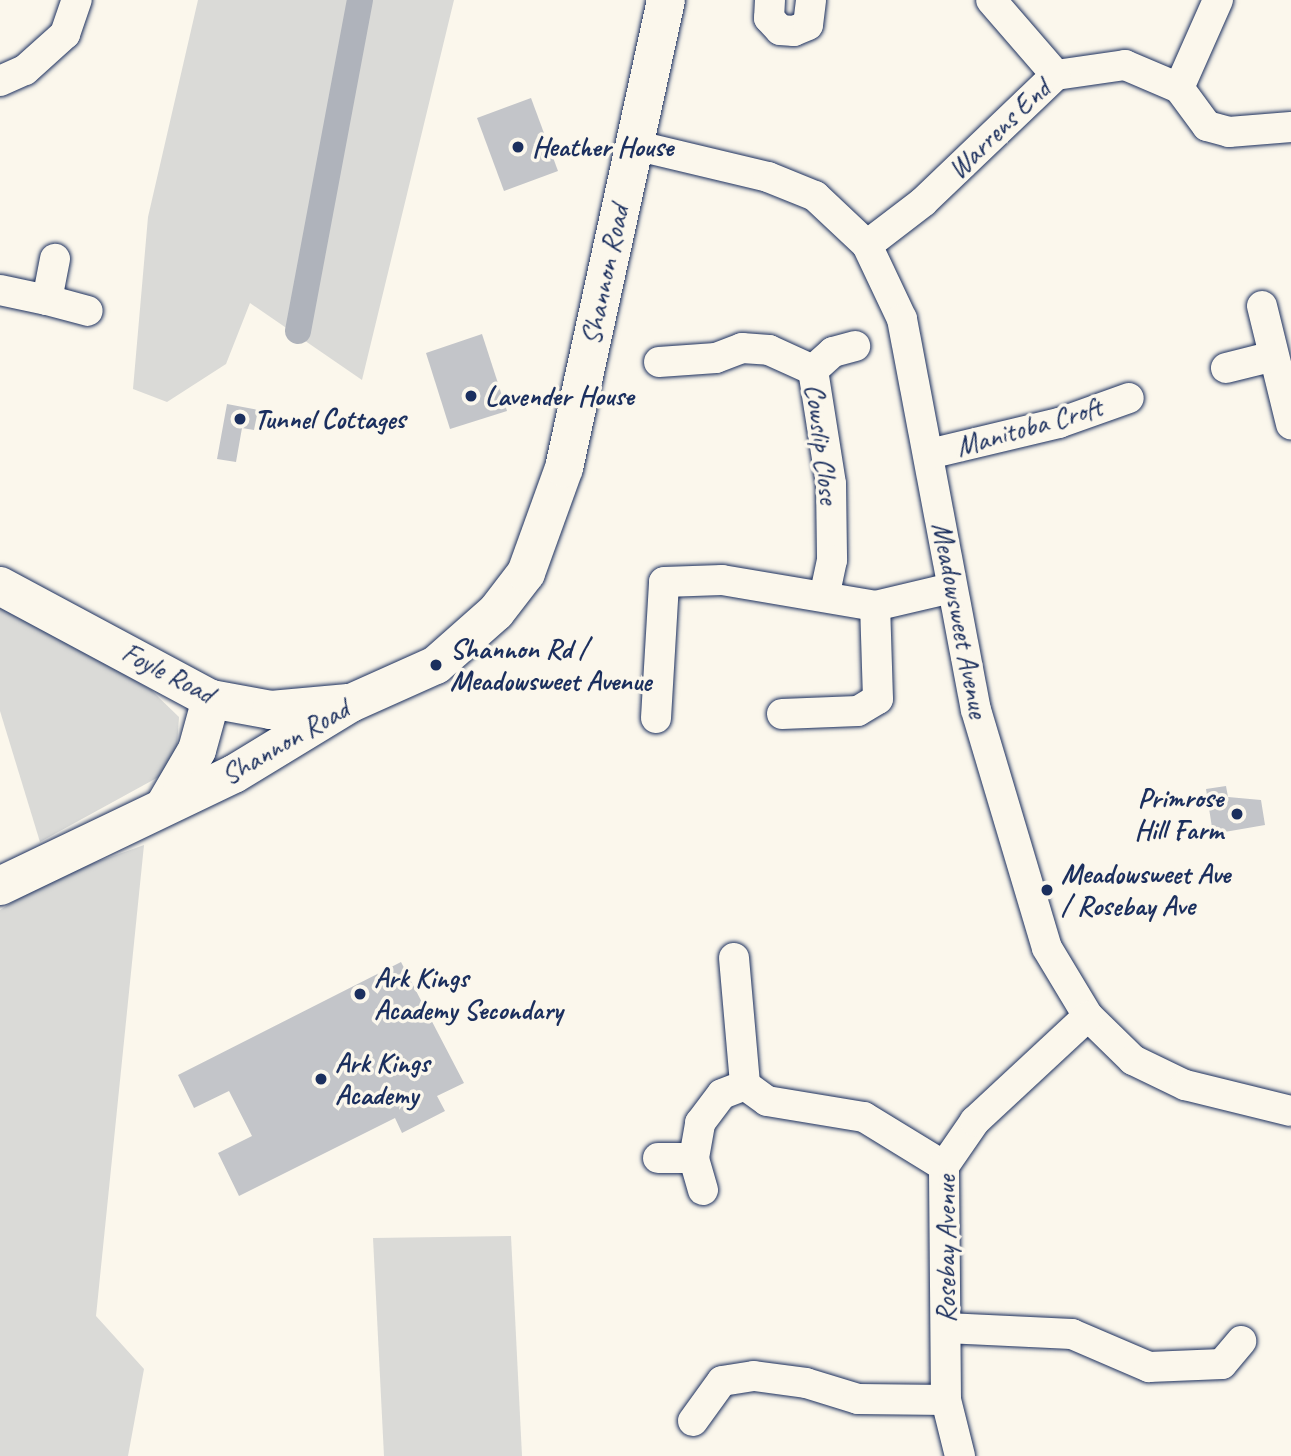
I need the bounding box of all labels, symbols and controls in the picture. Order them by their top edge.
street label: Warrens End [941,72,1057,186]
place label: Heather House [532,130,673,164]
marker: Heather House [510,139,526,155]
street label: Shannon Road [574,203,636,347]
place label: Lavender House [485,379,634,413]
street label: Cowslip Close [798,382,846,506]
marker: Lavender House [463,388,479,404]
street label: Manitoba Croft [952,390,1106,464]
place label: Tunnel Cottages [254,402,404,436]
marker: Tunnel Cottages [232,411,248,427]
street label: Meadowsweet Avenue [925,519,995,721]
place label: Shannon Rd / Meadowsweet Avenue [450,632,651,698]
street label: Foyle Road [116,636,220,710]
marker: Shannon Rd / Meadowsweet Avenue [428,657,444,673]
street label: Shannon Road [216,692,354,792]
place label: Primrose Hill Farm [1133,781,1223,847]
marker: Primrose Hill Farm [1229,806,1245,822]
place label: Meadowsweet Ave / Rosebay Ave [1061,857,1230,923]
marker: Meadowsweet Ave / Rosebay Ave [1039,882,1055,898]
place label: Ark Kings Academy Secondary [374,961,562,1027]
marker: Ark Kings Academy Secondary [352,986,368,1002]
place label: Ark Kings Academy [335,1046,429,1112]
marker: Ark Kings Academy [313,1071,329,1087]
street label: Rosebay Avenue [929,1175,963,1323]

